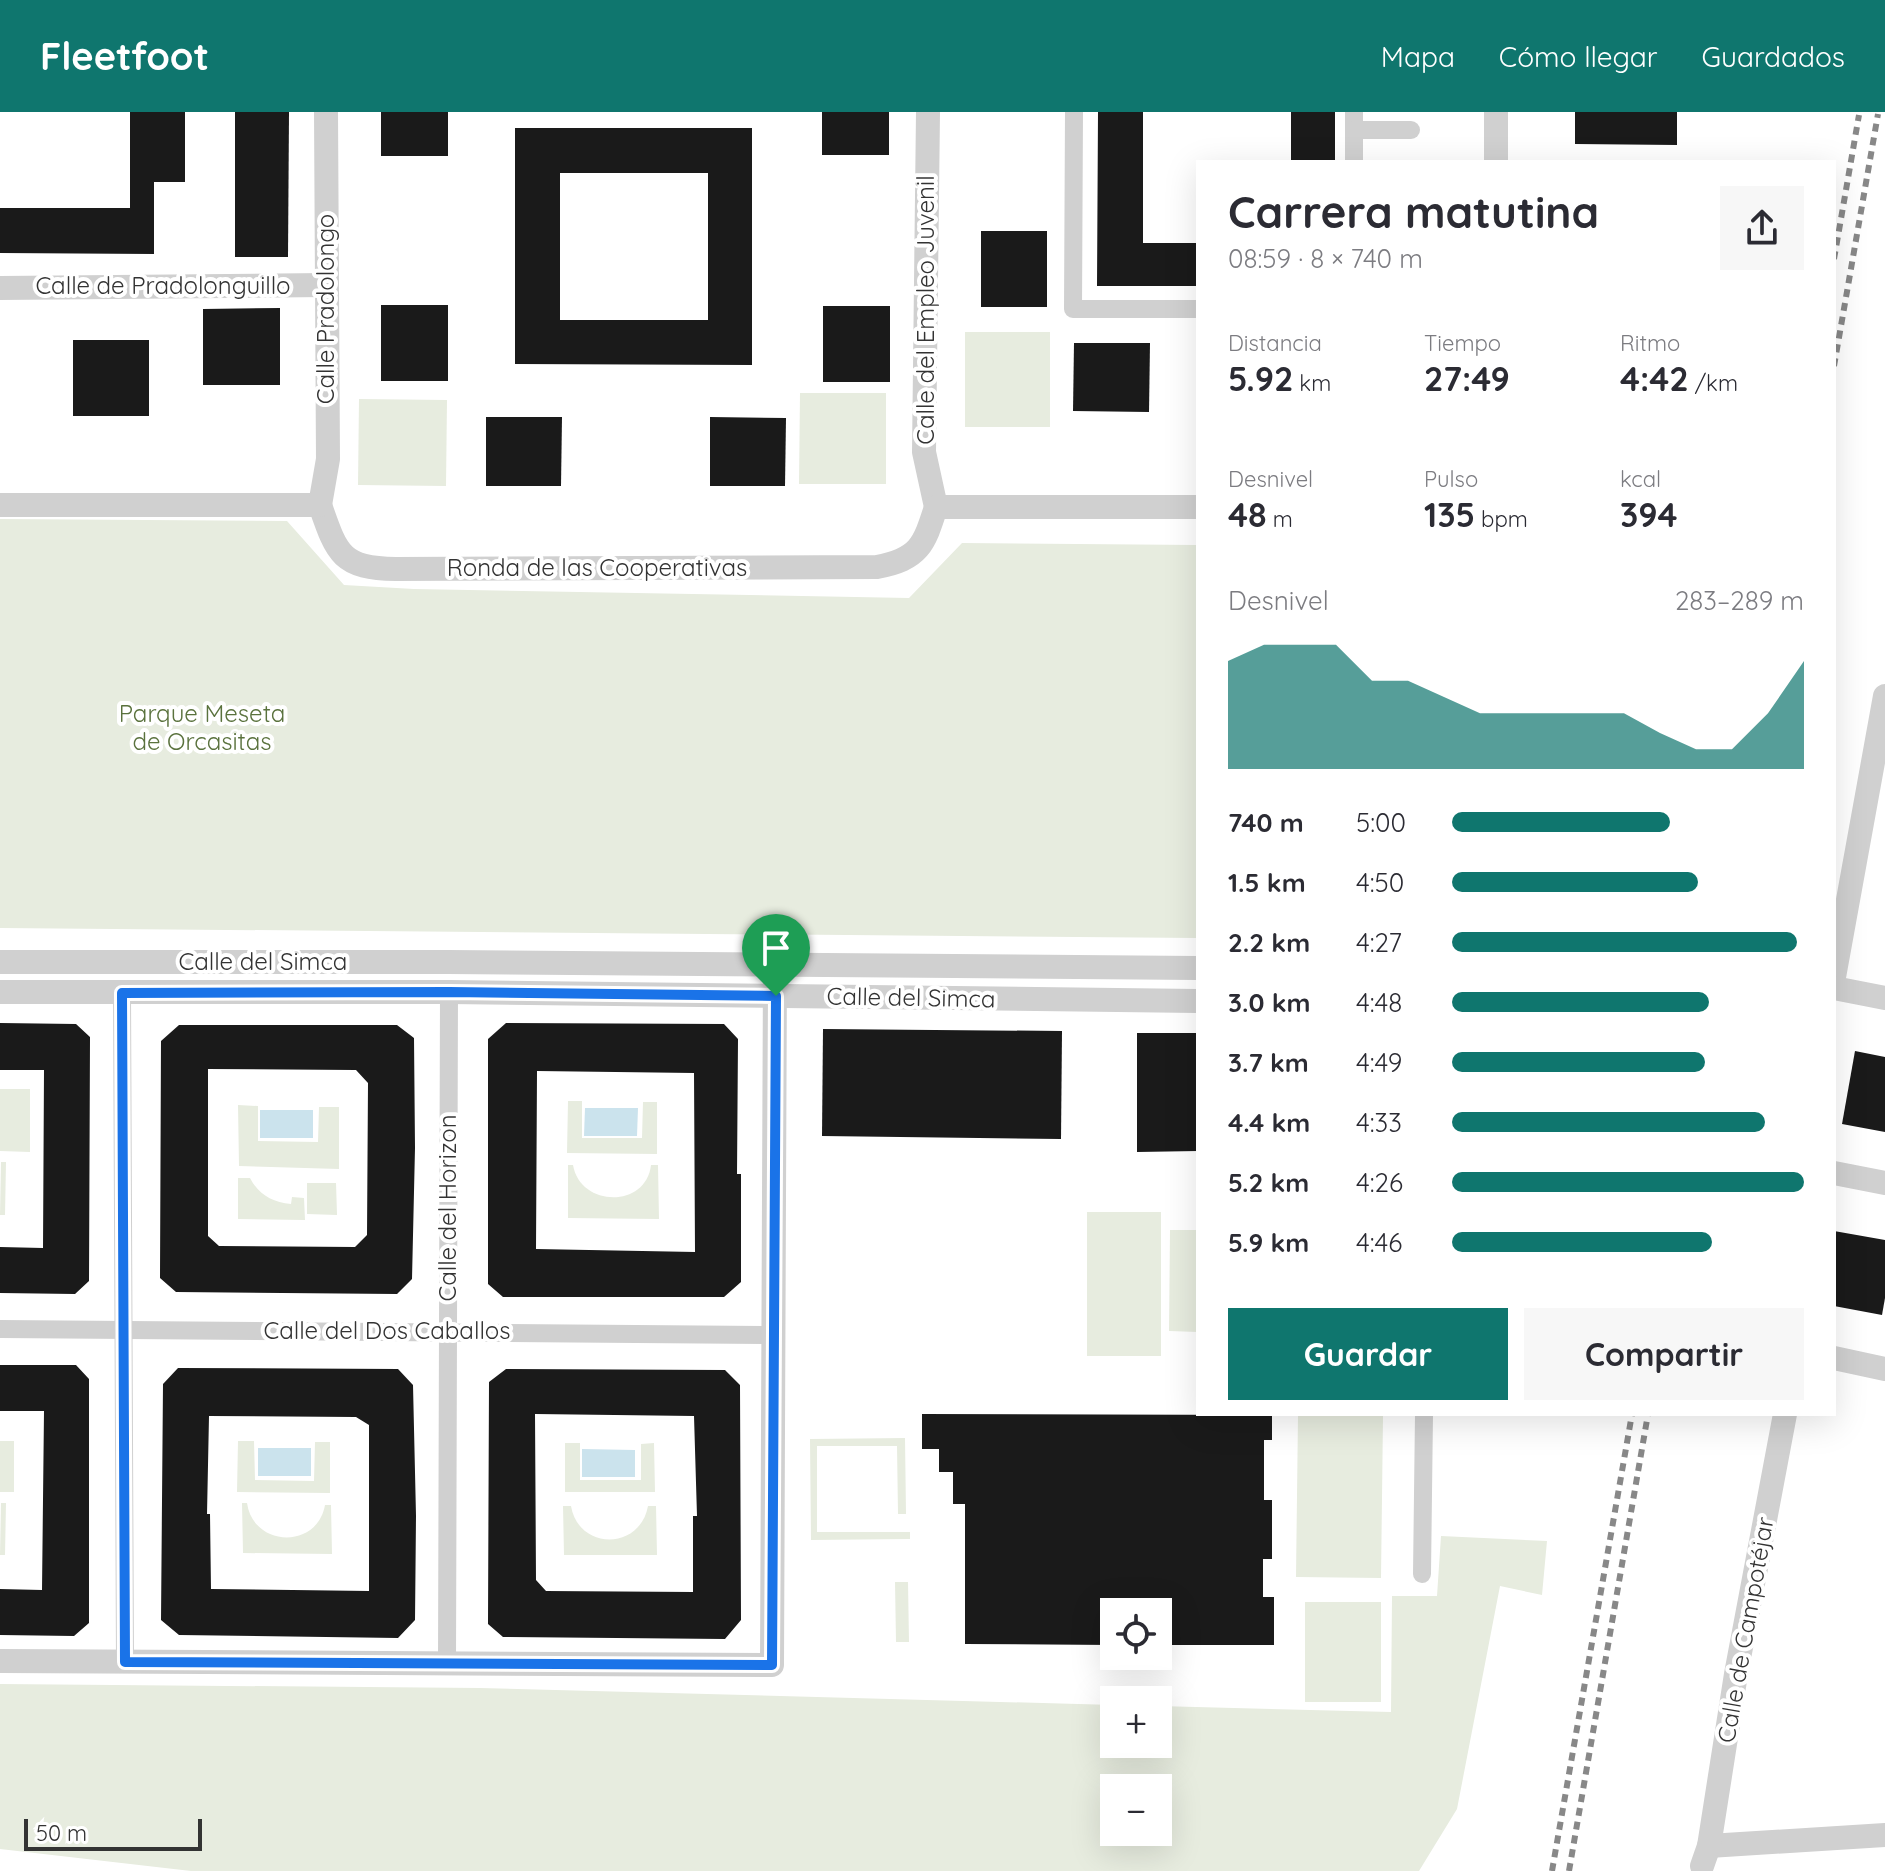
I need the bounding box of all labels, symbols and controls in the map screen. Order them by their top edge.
text: Fleetfoot [40,32,209,80]
text: Mapa [1381,39,1455,74]
text: Cómo llegar [1499,39,1658,74]
text: Guardados [1702,39,1845,74]
street label: Calle del Empleo Juvenil [910,175,940,445]
text: Carrera matutina [1228,184,1599,239]
button: share [1720,186,1804,270]
street label: Calle Pradolongo [310,214,340,404]
text: 08:59 · 8 × 740 m [1228,242,1423,275]
street label: Calle de Pradolonguillo [35,270,291,300]
text: Distancia [1228,329,1322,357]
text: Tiempo [1424,329,1501,357]
text: Ritmo [1620,329,1680,357]
text: 5.92 [1228,357,1293,400]
text: 27:49 [1424,357,1510,400]
text: 4:42 [1620,357,1689,400]
text: km [1293,369,1331,397]
text: /km [1689,369,1738,397]
text: Desnivel [1228,465,1313,493]
text: Pulso [1424,465,1478,493]
text: kcal [1620,465,1661,493]
text: 48 [1228,493,1267,536]
text: 135 [1424,493,1475,536]
text: 394 [1620,493,1678,536]
text: m [1267,505,1293,533]
text: bpm [1475,505,1528,533]
street label: Ronda de las Cooperativas [447,552,747,582]
text: Desnivel [1228,584,1329,617]
text: 283–289 m [1675,584,1804,617]
park label: Parque Meseta de Orcasitas [119,698,285,756]
text: 740 m [1228,806,1304,839]
text: 5:00 [1356,806,1406,839]
text: 1.5 km [1228,866,1306,899]
text: 4:50 [1356,866,1404,899]
pin [742,914,810,996]
icon: arrive [754,926,798,970]
text: 2.2 km [1228,926,1310,959]
text: 4:27 [1356,926,1402,959]
street label: Calle del Simca [179,946,347,976]
street label: Calle del Simca [826,981,996,1013]
text: 3.0 km [1228,986,1310,1019]
text: 4:48 [1356,986,1402,1019]
text: 3.7 km [1228,1046,1309,1079]
text: 4:49 [1356,1046,1402,1079]
text: 4.4 km [1228,1106,1310,1139]
text: 4:33 [1356,1106,1402,1139]
street label: Calle del Horizon [432,1114,462,1302]
text: 5.2 km [1228,1166,1309,1199]
text: 4:26 [1356,1166,1403,1199]
text: 5.9 km [1228,1226,1309,1259]
text: 4:46 [1356,1226,1402,1259]
button: Guardar [1228,1308,1508,1400]
button: Compartir [1524,1308,1804,1400]
street label: Calle del Dos Caballos [264,1315,510,1345]
street label: Calle de Campotéjar [1710,1515,1780,1745]
map controls [1100,1598,1172,1846]
button: locate [1100,1598,1172,1670]
button: + [1100,1686,1172,1758]
button: − [1100,1774,1172,1846]
scale bar [24,1815,202,1851]
text: 50 m [36,1819,87,1847]

